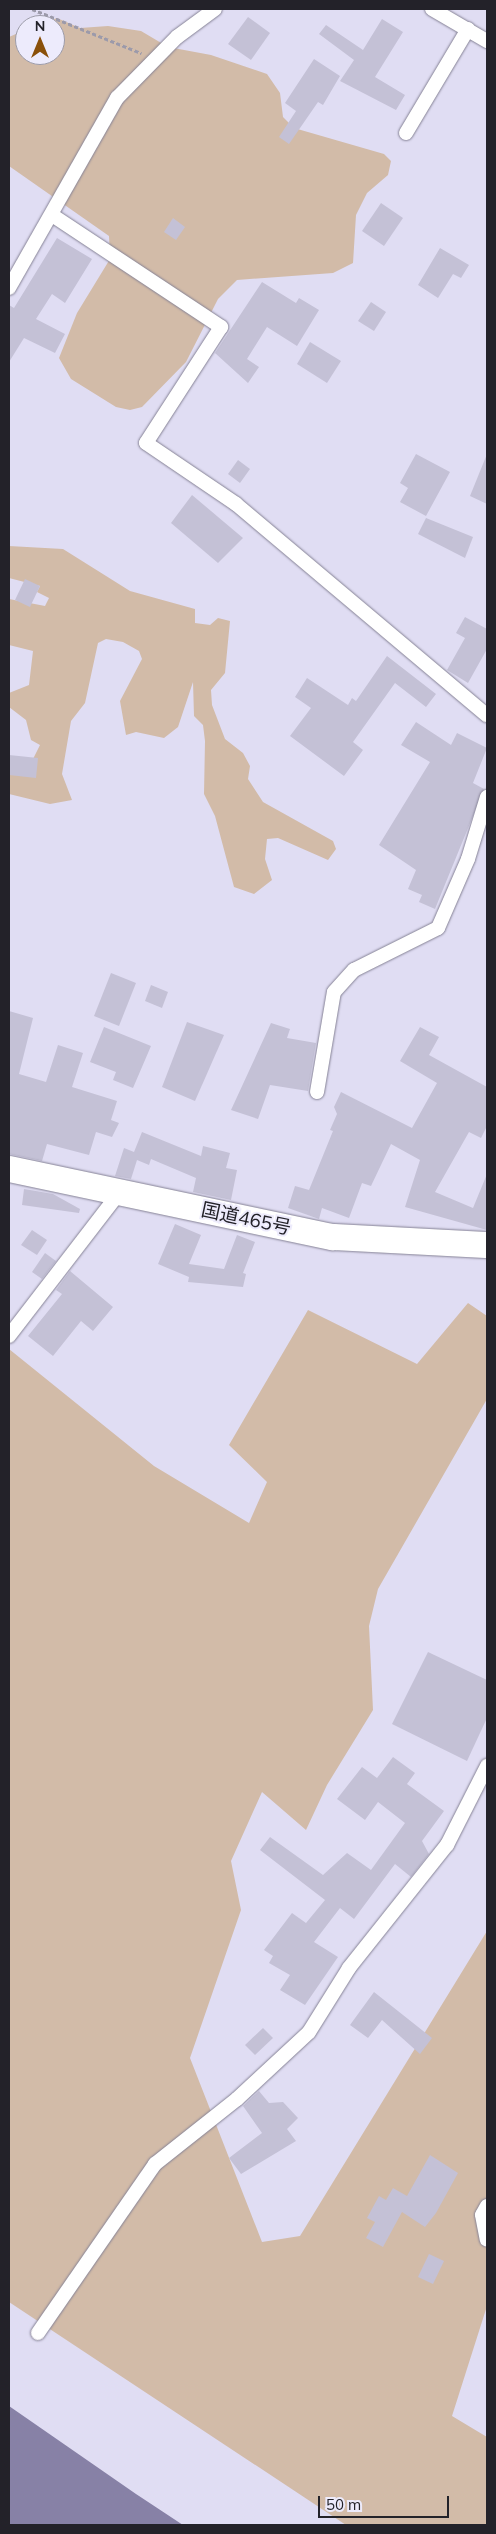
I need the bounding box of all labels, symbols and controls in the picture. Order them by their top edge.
north arrow [15,15,65,65]
text: N [35,17,45,35]
street label: 国道465号 [199,1198,293,1240]
scale bar [321,2486,452,2518]
text: 50 m [326,2495,361,2514]

